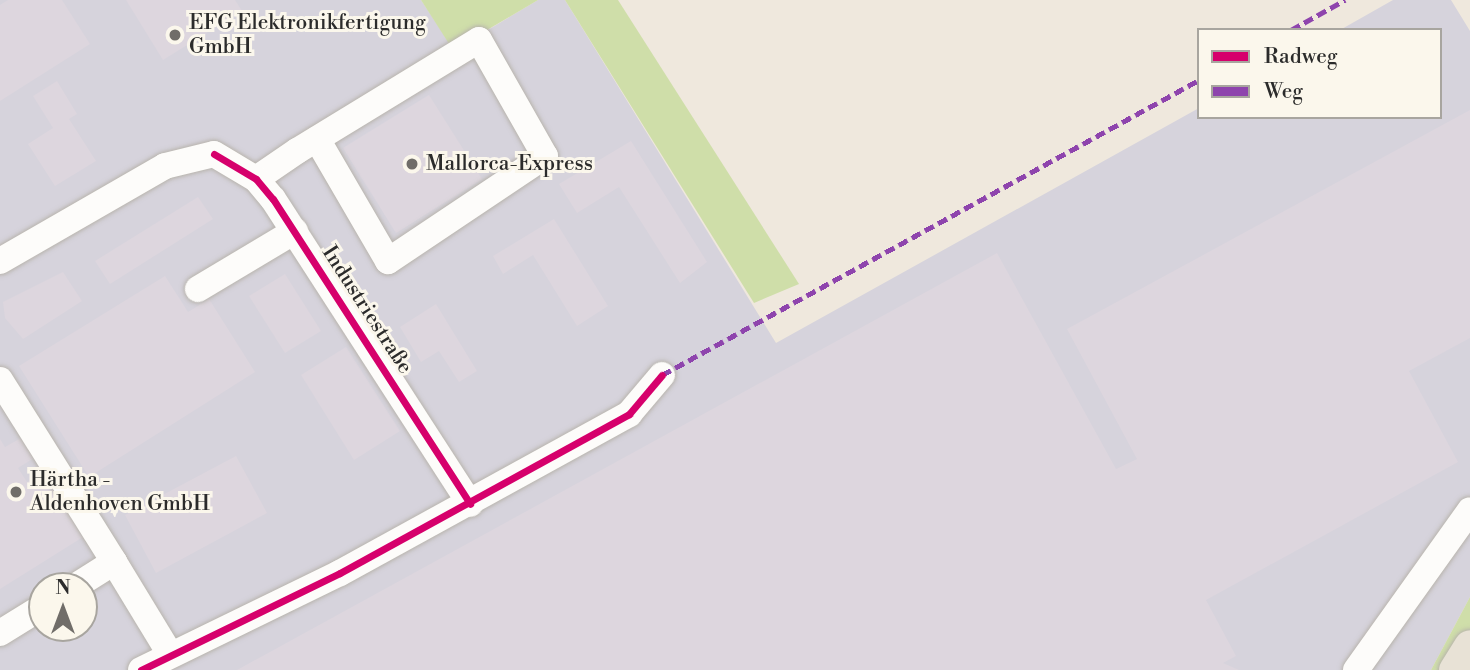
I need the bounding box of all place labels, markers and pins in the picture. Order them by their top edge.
place label: EFG Elektronikfertigung GmbH [189,10,426,60]
marker: EFG Elektronikfertigung GmbH [167,27,183,43]
place label: Mallorca-Express [426,151,593,177]
marker: Mallorca-Express [404,156,420,172]
place label: Härtha - Aldenhoven GmbH [30,467,210,517]
marker: Härtha - Aldenhoven GmbH [8,484,24,500]

